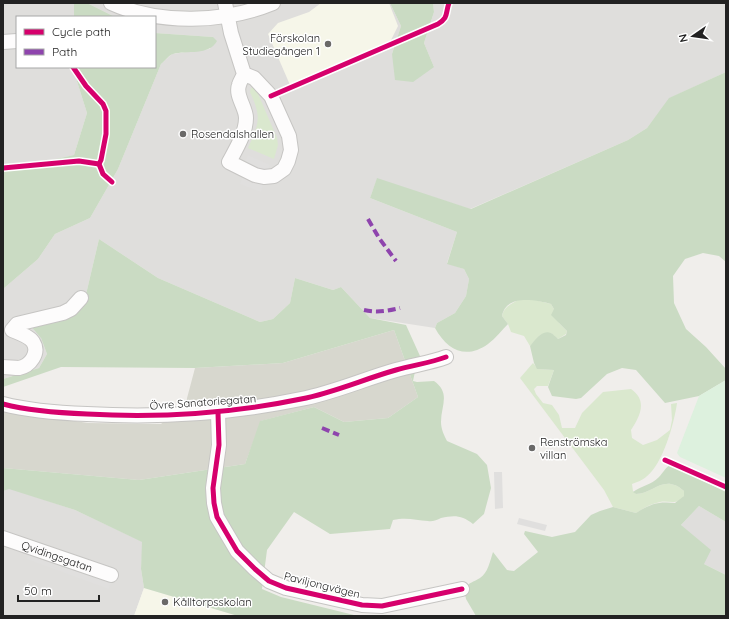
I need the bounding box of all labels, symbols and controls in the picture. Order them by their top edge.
legend [16,16,156,68]
north arrow [673,16,713,56]
text: Cycle path [52,24,111,39]
place label: Förskolan Studiegången 1 [243,31,320,58]
text: N [676,33,691,44]
marker: Förskolan Studiegången 1 [323,39,333,49]
text: Path [52,44,77,59]
place label: Rosendalshallen [191,127,274,141]
marker: Rosendalshallen [178,129,188,139]
street label: Övre Sanatoriegatan [149,391,257,413]
place label: Renströmska villan [540,435,607,462]
marker: Renströmska villan [527,443,537,453]
street label: Qvidingsgatan [20,538,94,575]
street label: Paviljongvägen [282,569,362,601]
scale bar [18,577,99,603]
text: 50 m [24,583,52,598]
place label: Kålltorpsskolan [173,595,252,609]
marker: Kålltorpsskolan [160,597,170,607]

